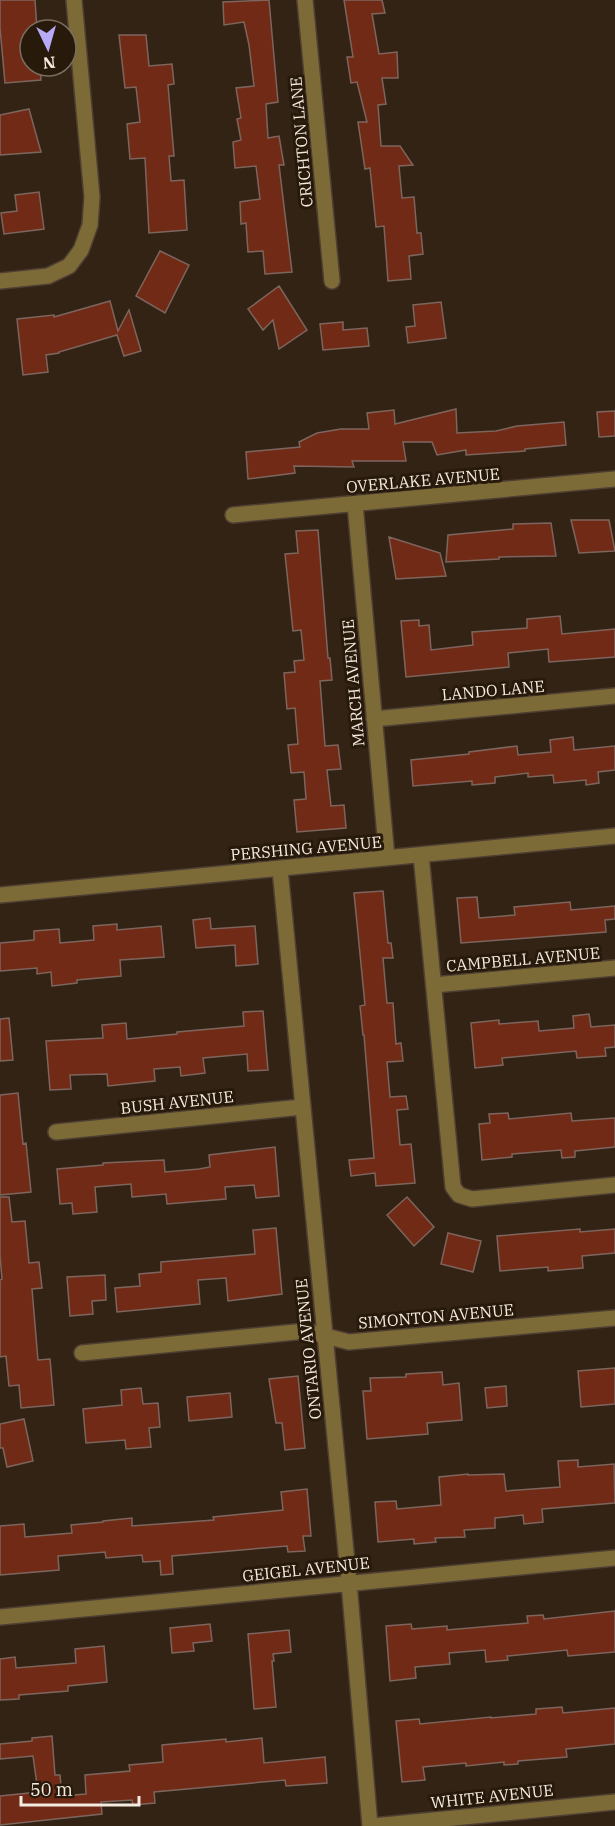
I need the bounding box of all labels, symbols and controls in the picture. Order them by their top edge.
north arrow [18,18,78,78]
text: N [42,52,56,73]
street label: CRICHTON LANE [285,76,317,208]
street label: OVERLAKE AVENUE [345,463,501,497]
street label: MARCH AVENUE [337,619,369,747]
street label: LANDO LANE [441,676,545,704]
street label: PERSHING AVENUE [230,831,382,865]
street label: CAMPBELL AVENUE [445,942,601,976]
street label: BUSH AVENUE [119,1086,235,1118]
street label: ONTARIO AVENUE [291,1278,325,1420]
street label: SIMONTON AVENUE [357,1299,515,1333]
street label: GEIGEL AVENUE [241,1552,371,1586]
scale bar [21,1769,140,1807]
text: 50 m [30,1778,73,1801]
street label: WHITE AVENUE [430,1780,554,1812]

